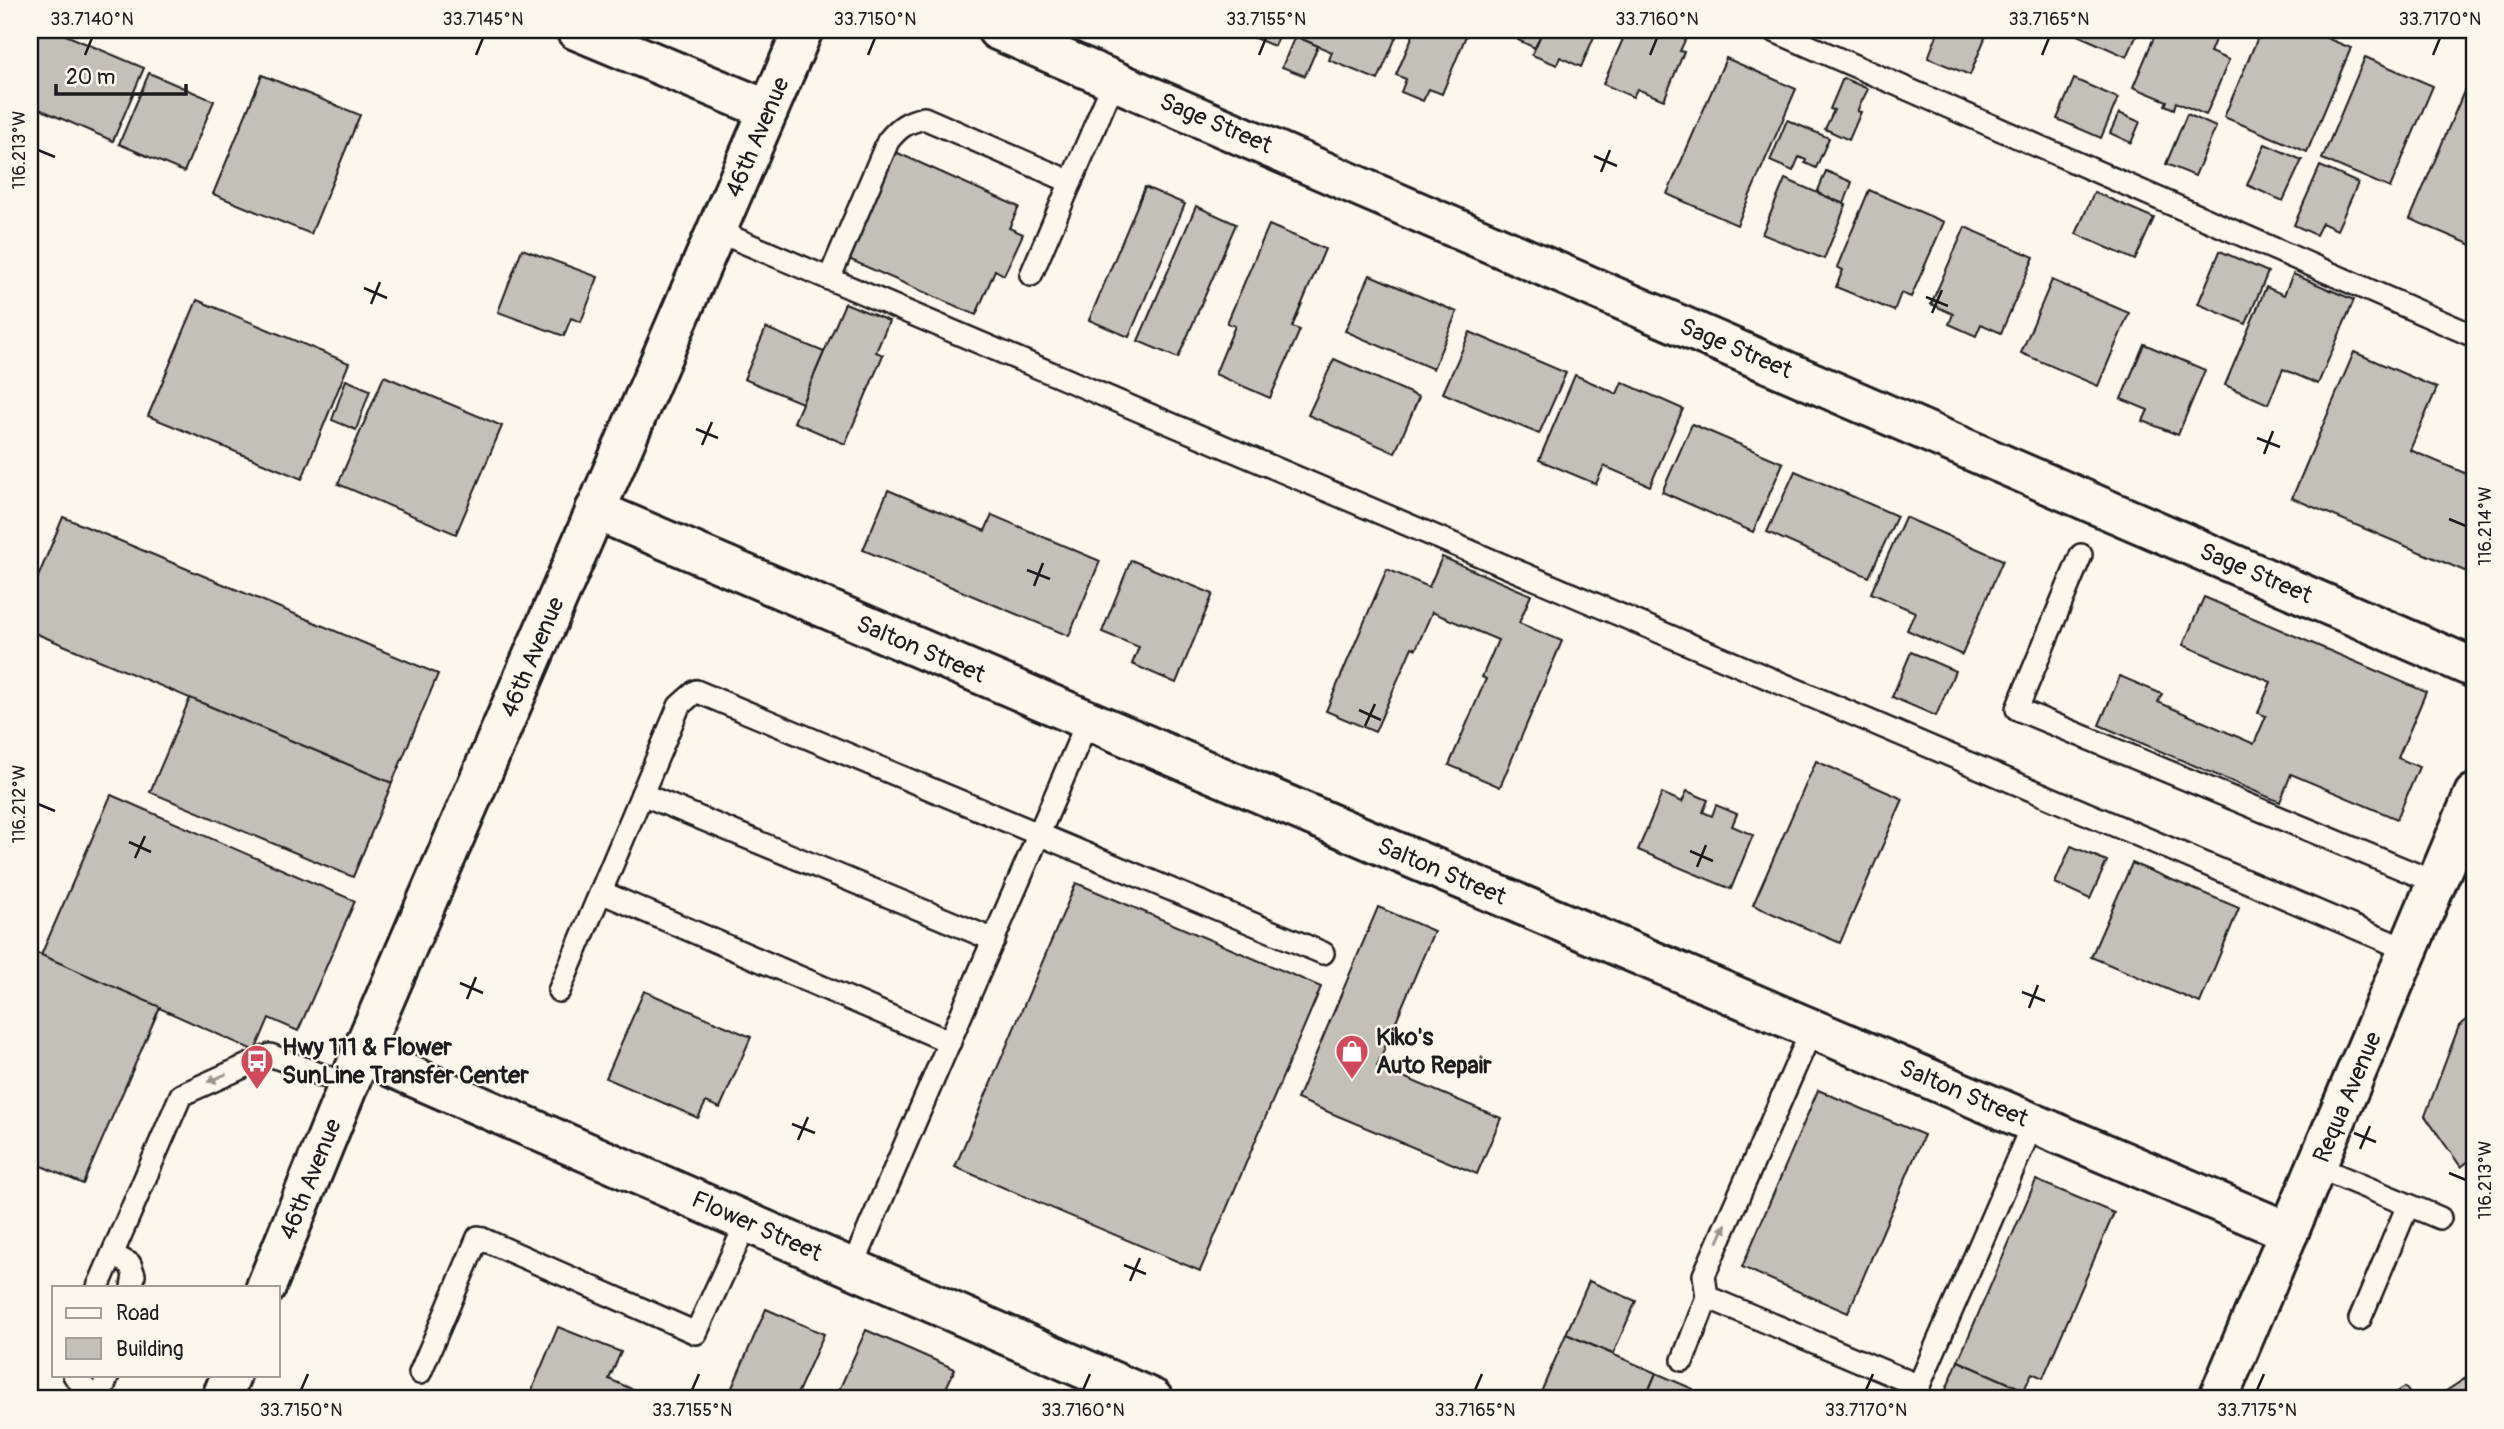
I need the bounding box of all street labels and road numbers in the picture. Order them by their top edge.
street label: 46th Avenue [719,73,796,202]
street label: Sage Street [1155,87,1277,160]
street label: Sage Street [1675,312,1797,385]
street label: Sage Street [2195,537,2317,610]
street label: 46th Avenue [494,593,571,722]
street label: Salton Street [852,609,990,690]
street label: Salton Street [1373,831,1511,912]
street label: Requa Avenue [2307,1027,2388,1167]
street label: Salton Street [1895,1053,2033,1134]
street label: 46th Avenue [273,1114,348,1244]
street label: Flower Street [687,1185,827,1268]

